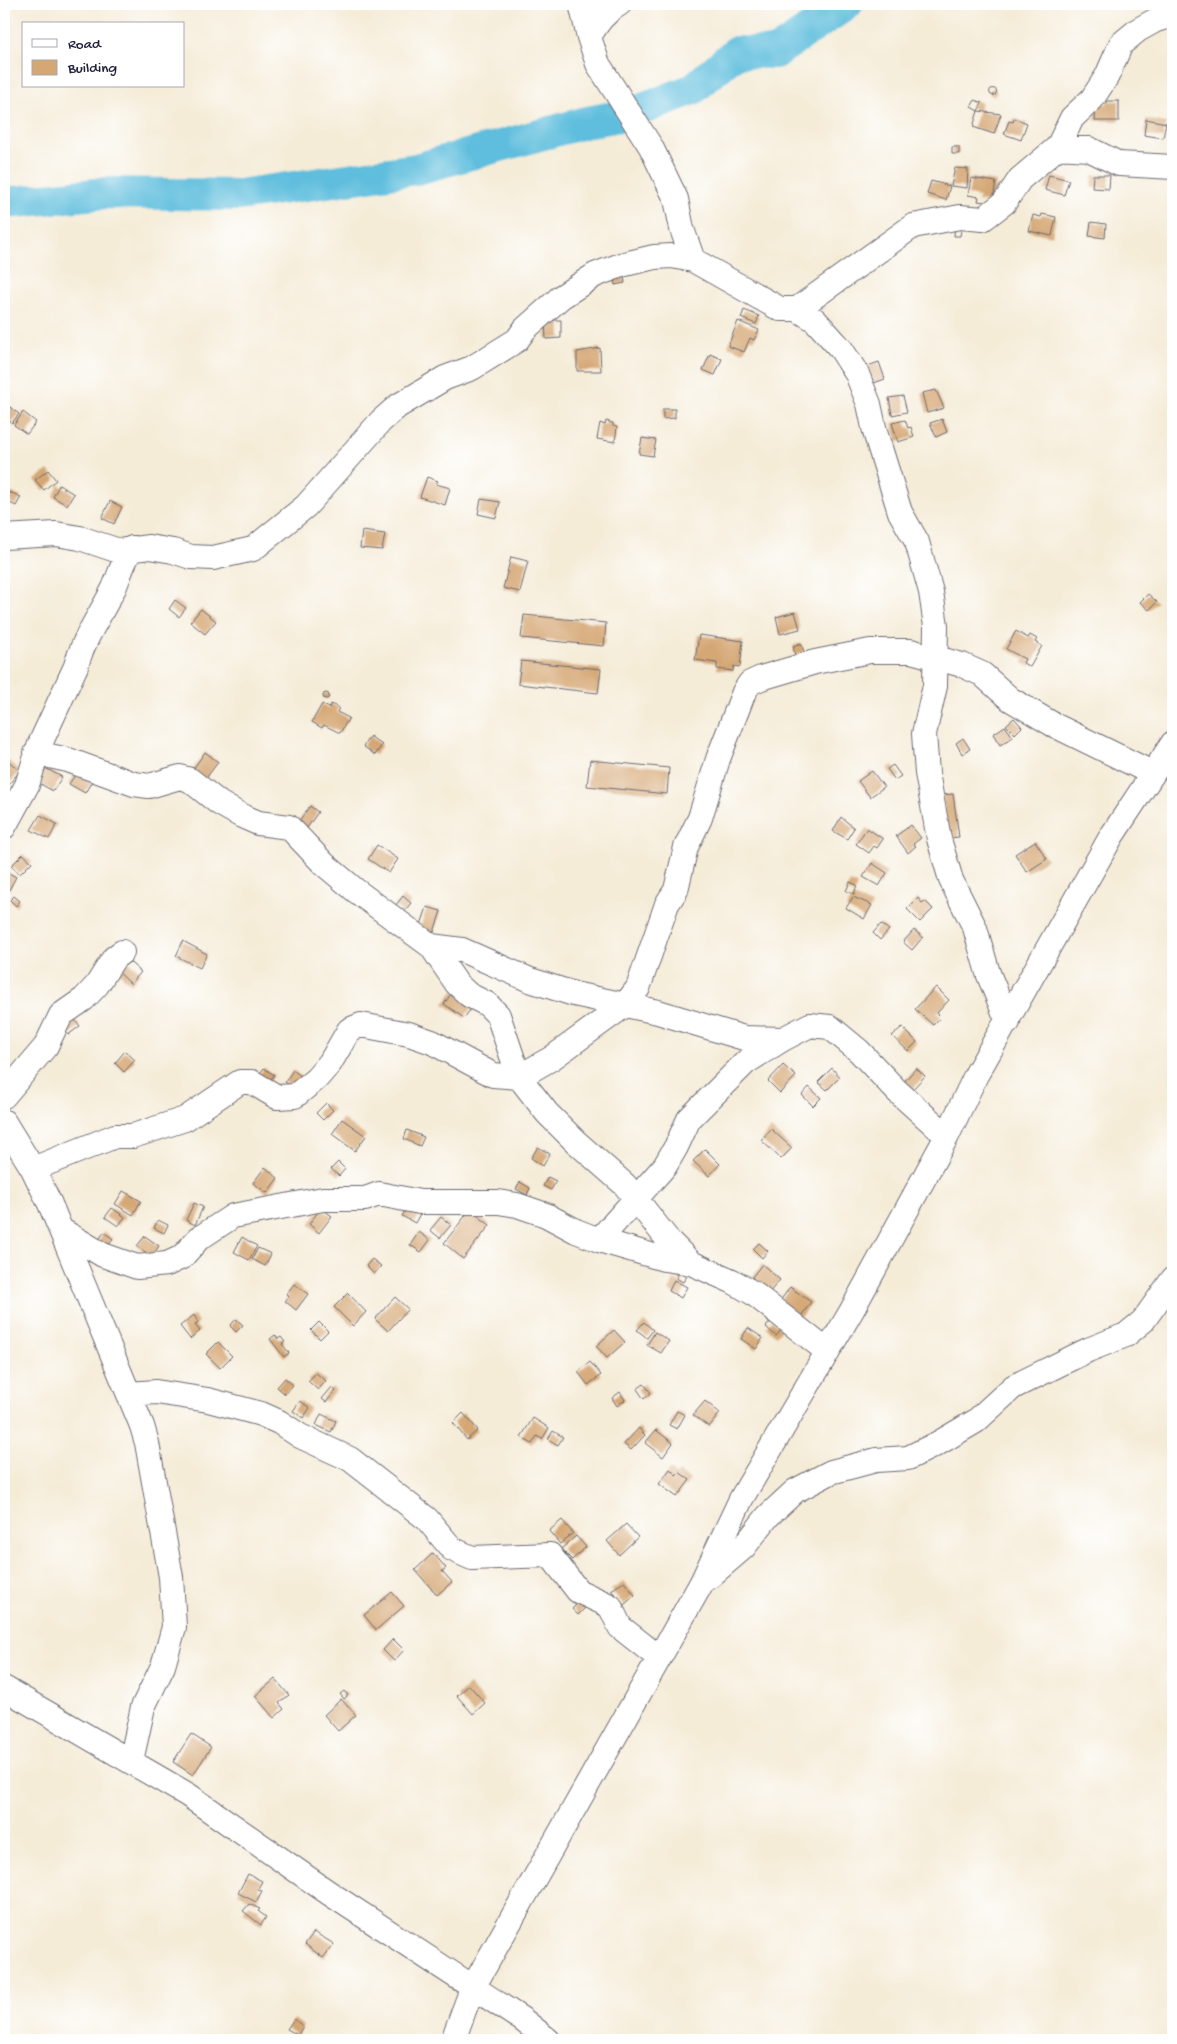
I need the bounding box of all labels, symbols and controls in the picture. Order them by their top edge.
legend [22,22,185,88]
text: Road [68,36,102,54]
text: Building [67,60,117,78]

